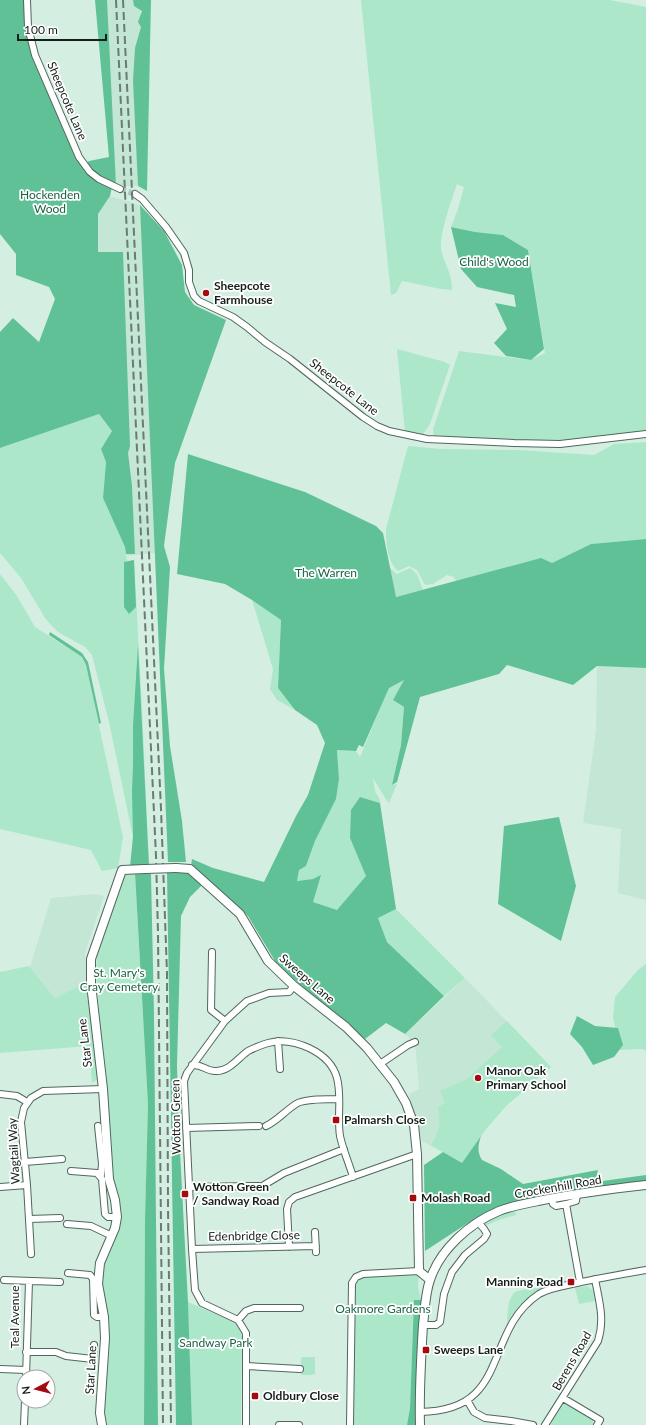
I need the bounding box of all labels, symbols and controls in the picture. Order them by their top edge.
scale bar [18,16,106,42]
text: 100 m [24,22,58,37]
street label: Sheepcote Lane [44,59,91,142]
park label: Hockenden Wood [20,187,80,216]
park label: Child's Wood [459,254,529,269]
place label: Sheepcote Farmhouse [214,278,273,307]
marker: Sheepcote Farmhouse [201,288,211,298]
street label: Sheepcote Lane [307,355,382,418]
park label: The Warren [295,565,357,580]
street label: Sweeps Lane [277,950,338,1007]
park label: St. Mary's Cray Cemetery [80,965,159,994]
street label: Star Lane [74,1018,95,1068]
place label: Manor Oak Primary School [486,1063,566,1092]
marker: Manor Oak Primary School [473,1073,483,1083]
street label: Wotton Green [167,1079,184,1155]
place label: Palmarsh Close [344,1112,426,1127]
marker: Palmarsh Close [331,1115,341,1125]
street label: Wagtail Way [4,1117,23,1185]
street label: Crockenhill Road [513,1171,603,1202]
place label: Wotton Green / Sandway Road [193,1179,279,1208]
marker: Wotton Green / Sandway Road [180,1189,190,1199]
place label: Molash Road [421,1190,490,1205]
marker: Molash Road [408,1193,418,1203]
street label: Edenbridge Close [208,1227,300,1244]
place label: Manning Road [486,1274,563,1289]
marker: Manning Road [566,1277,576,1287]
street label: Teal Avenue [7,1285,22,1349]
park label: Oakmore Gardens [335,1301,431,1316]
street label: Berens Road [549,1328,595,1393]
park label: Sandway Park [179,1335,254,1350]
place label: Sweeps Lane [434,1342,504,1357]
street label: Star Lane [82,1345,99,1395]
marker: Sweeps Lane [421,1345,431,1355]
north arrow [16,1369,56,1409]
text: N [19,1385,33,1395]
place label: Oldbury Close [263,1388,339,1403]
marker: Oldbury Close [250,1391,260,1401]

